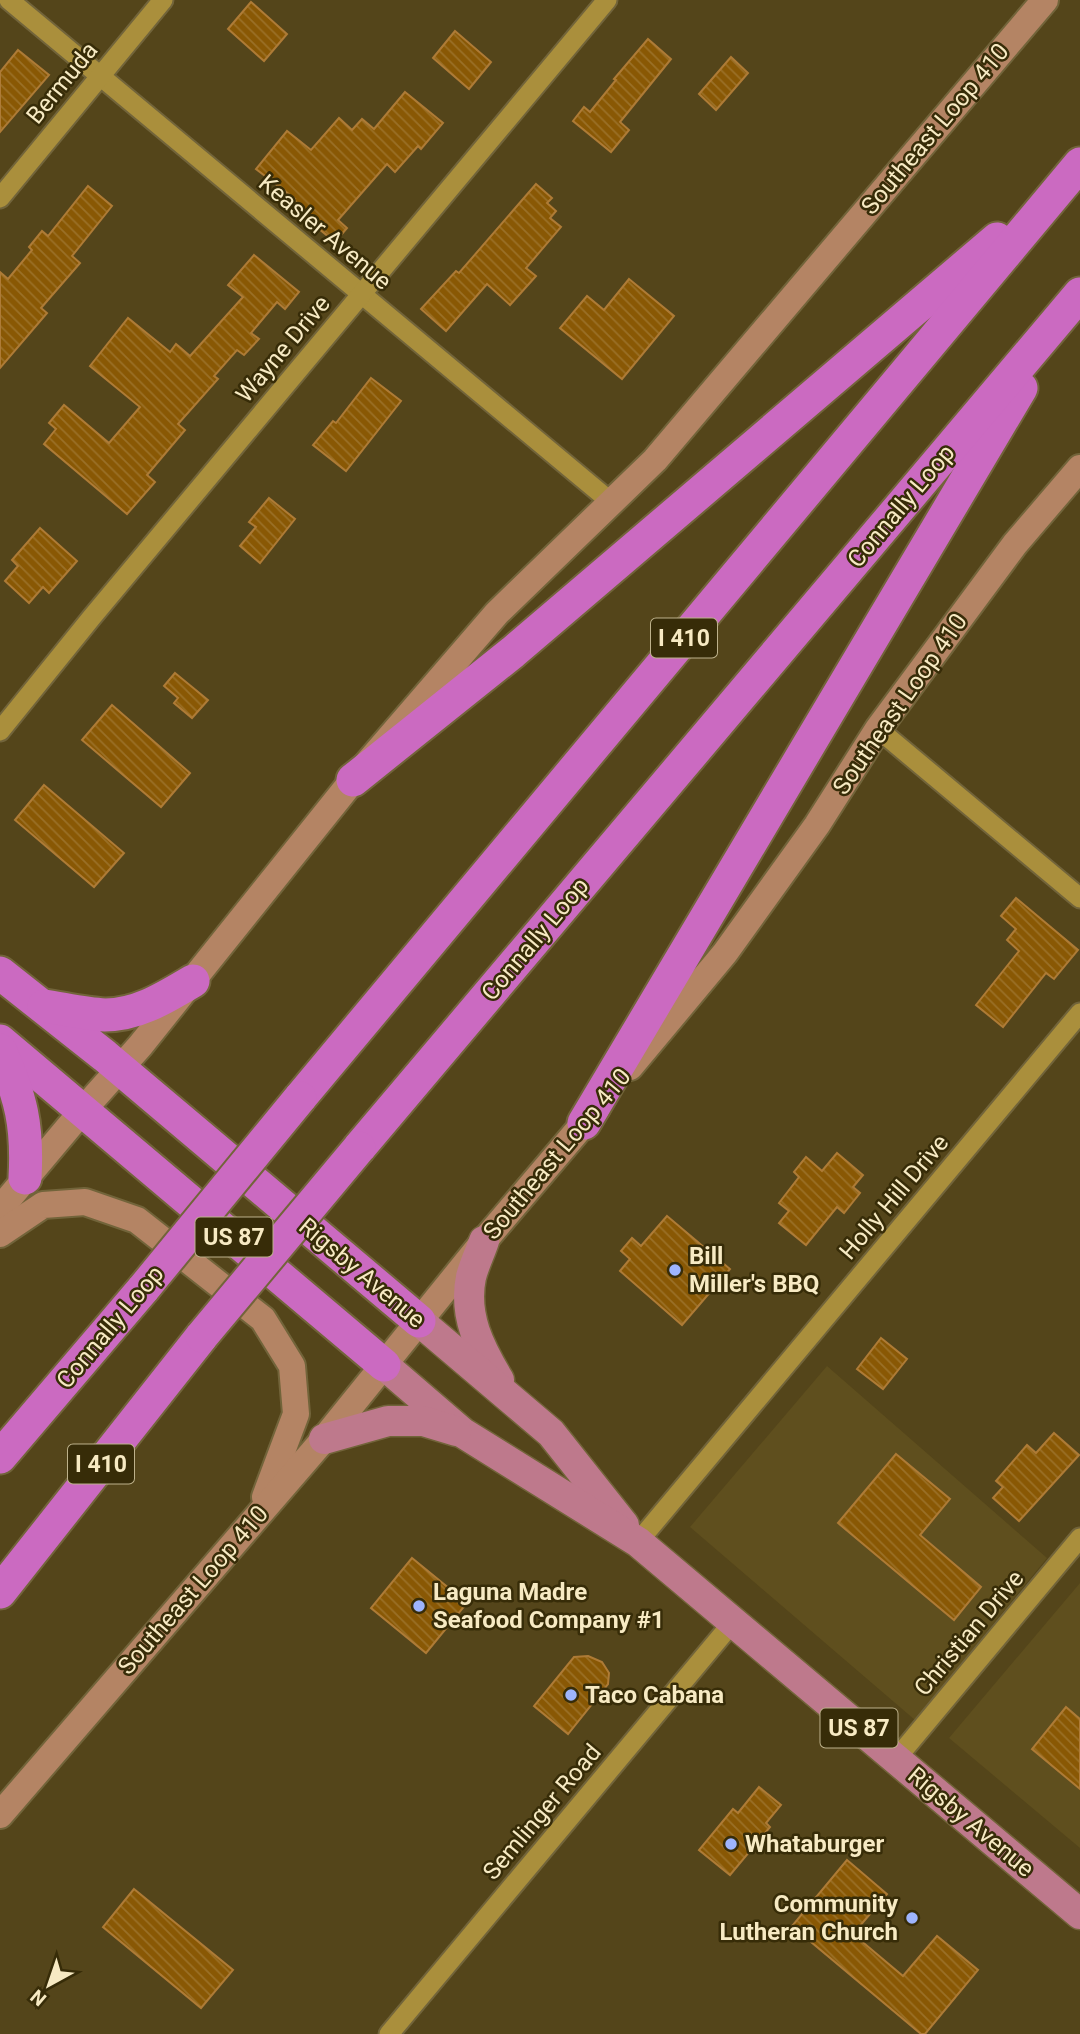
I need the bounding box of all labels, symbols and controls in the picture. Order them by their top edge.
street label: Bermuda [21,37,103,129]
street label: Southeast Loop 410 [855,38,1015,220]
street label: Keasler Avenue [253,169,397,295]
street label: Wayne Drive [230,290,336,408]
street label: Connally Loop [842,439,960,573]
street label: Southeast Loop 410 [827,608,973,800]
road number: I 410 [651,618,717,658]
street label: Connally Loop [476,872,594,1006]
street label: Southeast Loop 410 [477,1063,637,1245]
street label: Holly Hill Drive [834,1129,954,1265]
street label: Rigsby Avenue [293,1212,431,1334]
road number: US 87 [196,1218,272,1256]
place label: Bill Miller's BBQ [689,1242,819,1298]
street label: Connally Loop [51,1260,169,1394]
marker: Bill Miller's BBQ [667,1262,683,1278]
road number: I 410 [68,1444,134,1484]
street label: Southeast Loop 410 [112,1500,274,1680]
street label: Christian Drive [908,1565,1030,1701]
place label: Laguna Madre Seafood Company #1 [433,1578,665,1634]
marker: Laguna Madre Seafood Company #1 [411,1598,427,1614]
place label: Taco Cabana [585,1681,724,1709]
marker: Taco Cabana [563,1687,579,1703]
road number: US 87 [820,1708,898,1748]
street label: Semlinger Road [477,1739,607,1885]
street label: Rigsby Avenue [902,1761,1040,1883]
place label: Whataburger [745,1830,884,1858]
marker: Whataburger [723,1836,739,1852]
place label: Community Lutheran Church [720,1890,899,1946]
marker: Community Lutheran Church [904,1910,920,1926]
north arrow [14,1950,84,2020]
text: N [26,1985,51,2011]

